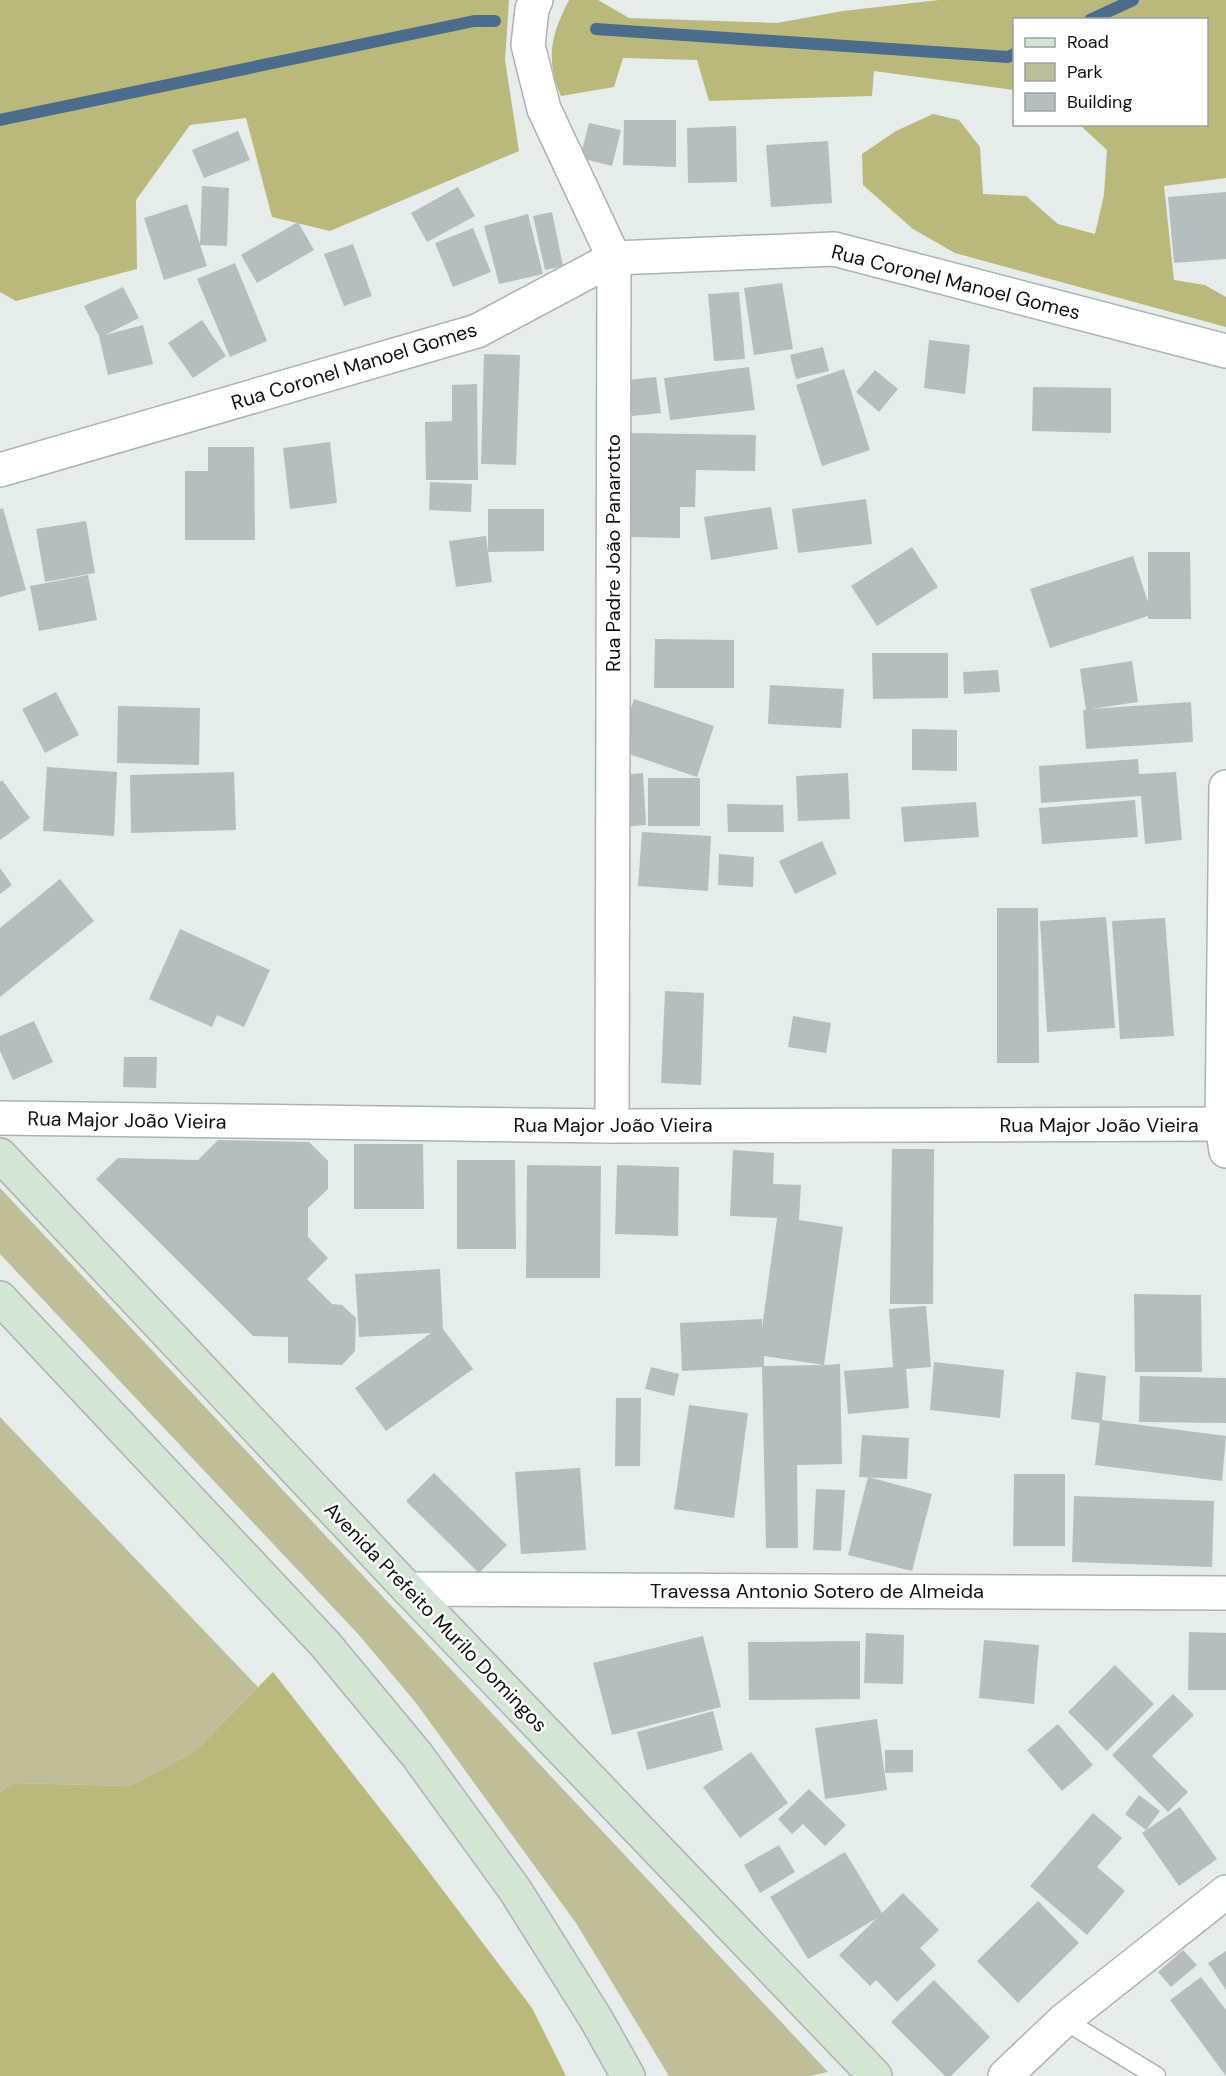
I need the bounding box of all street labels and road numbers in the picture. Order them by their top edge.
street label: Rua Coronel Manoel Gomes [829,238,1083,326]
street label: Rua Coronel Manoel Gomes [228,316,480,416]
street label: Rua Padre João Panarotto [600,434,626,672]
street label: Rua Major João Vieira [27,1105,227,1135]
street label: Rua Major João Vieira [513,1112,713,1138]
street label: Rua Major João Vieira [999,1112,1199,1138]
street label: Avenida Prefeito Murilo Domingos [319,1496,553,1738]
street label: Travessa Antonio Sotero de Almeida [650,1578,984,1604]

